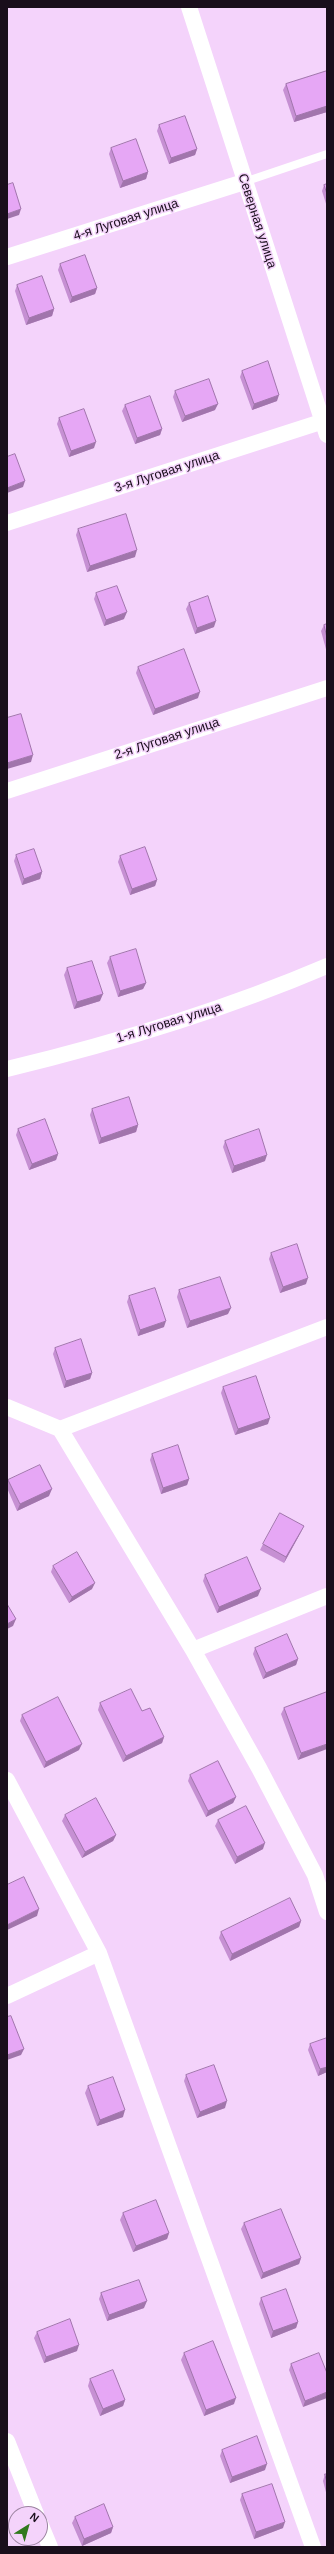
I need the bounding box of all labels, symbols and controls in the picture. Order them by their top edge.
street label: Северная улица [234,172,280,270]
street label: 4-я Луговая улица [72,196,180,244]
street label: 3-я Луговая улица [113,448,221,496]
street label: 2-я Луговая улица [113,715,221,763]
street label: 1-я Луговая улица [114,1000,224,1046]
north arrow [8,2506,48,2546]
text: N [28,2510,41,2524]

